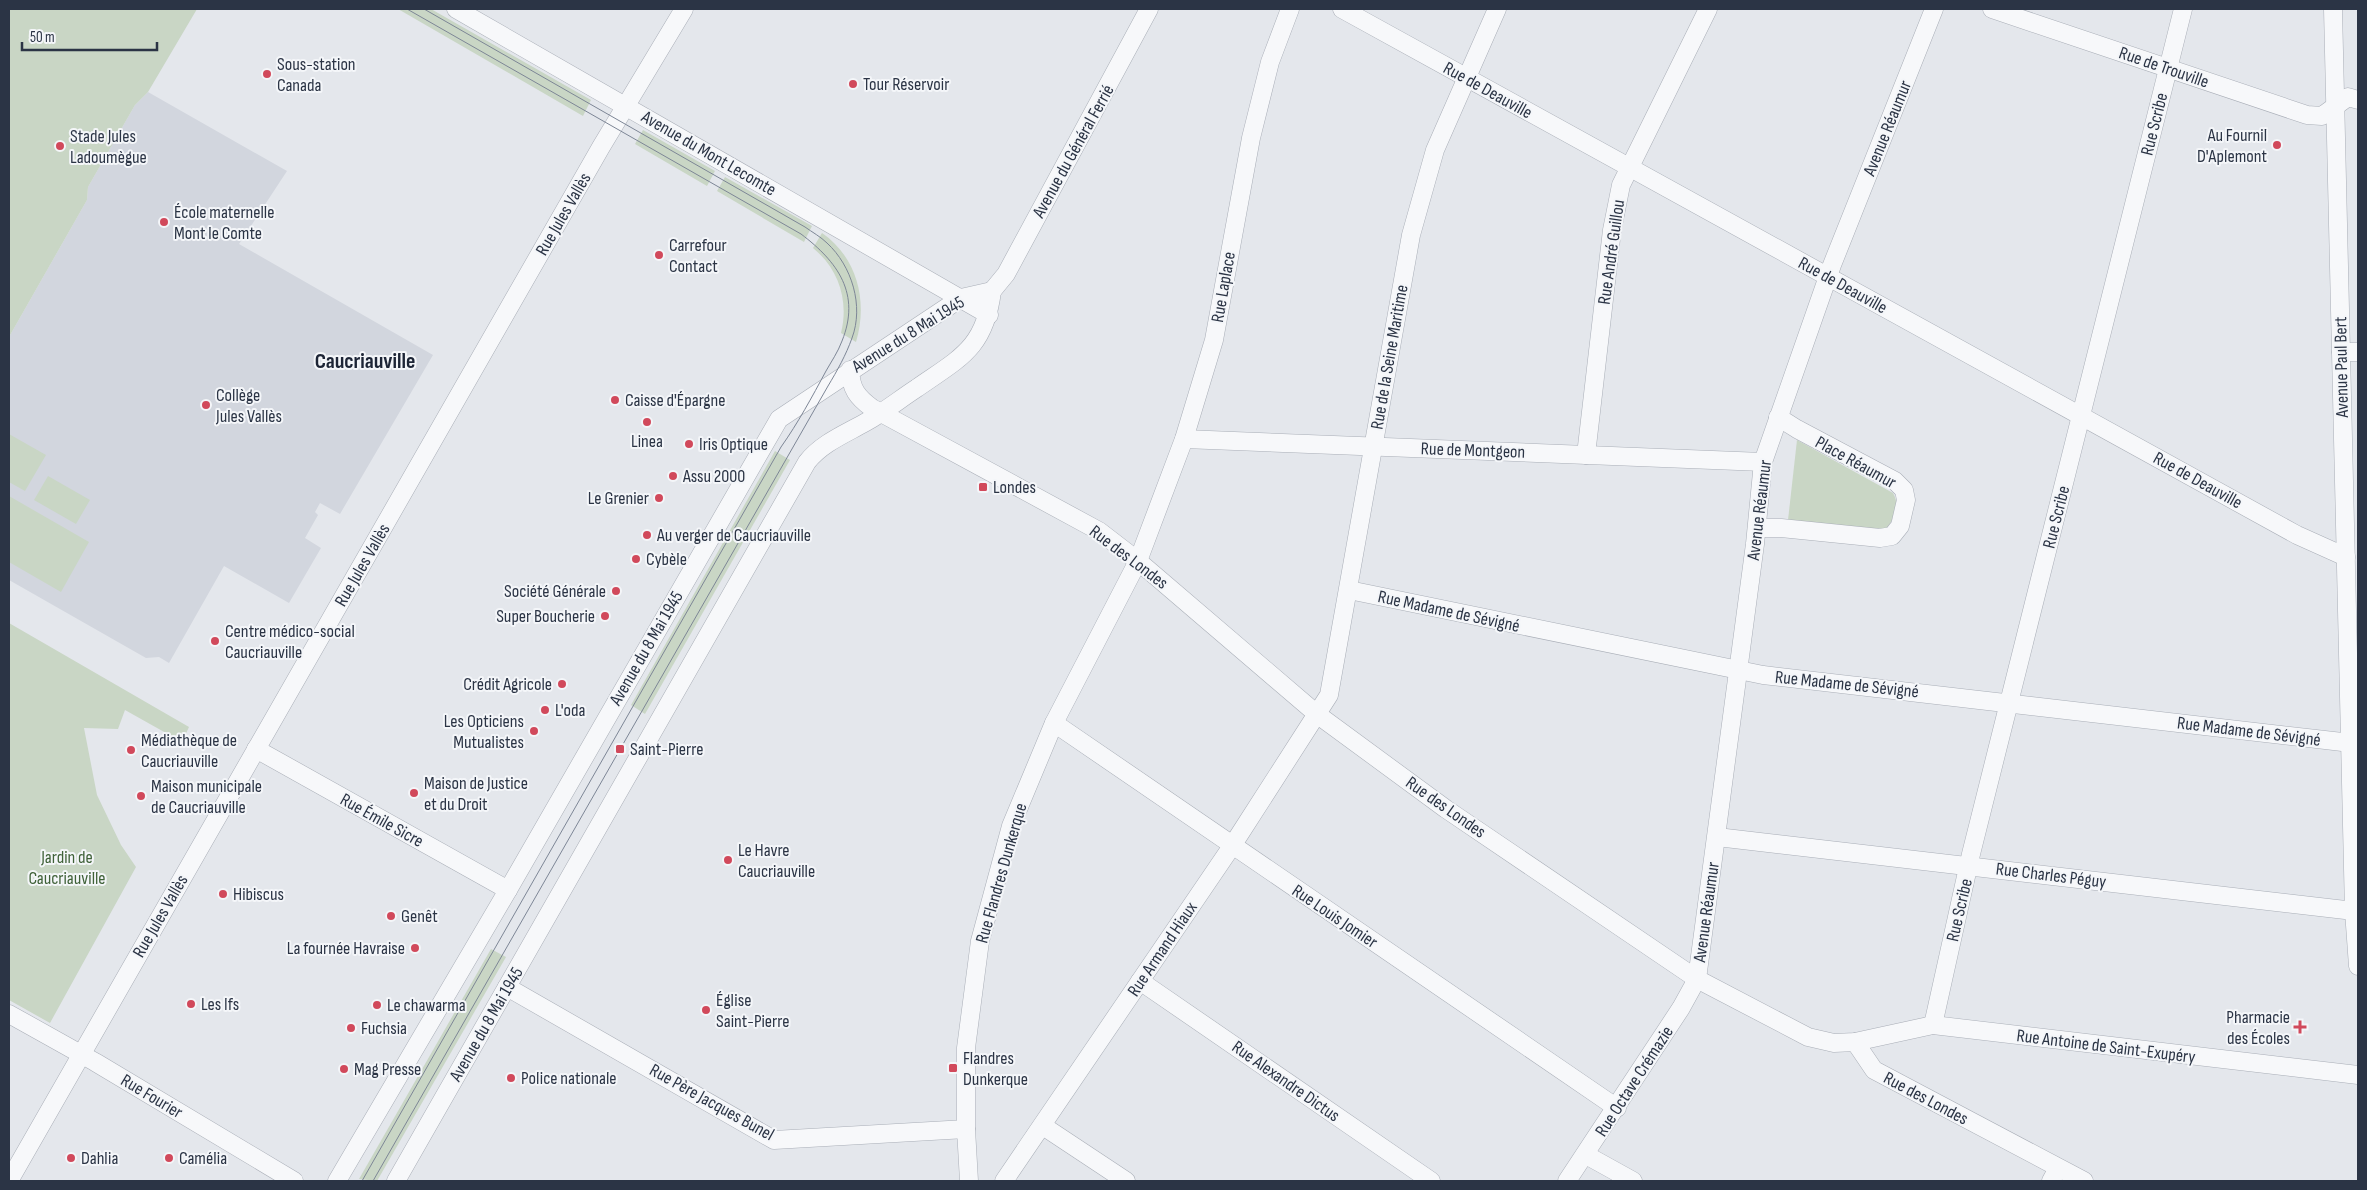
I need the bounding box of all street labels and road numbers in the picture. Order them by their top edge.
street label: Rue de Trouville [2116,42,2212,93]
street label: Rue de Deauville [1440,57,1536,123]
street label: Avenue Réaumur [1858,77,1916,180]
street label: Avenue du Général Ferrié [1028,81,1119,222]
street label: Rue Scribe [2137,91,2172,158]
street label: Avenue du Mont Lecomte [637,106,780,200]
street label: Rue Jules Vallès [531,169,596,259]
street label: Rue André Guillou [1594,198,1629,306]
street label: Rue Laplace [1207,250,1240,324]
street label: Rue de Deauville [1795,252,1891,318]
street label: Rue de la Seine Maritime [1366,283,1413,431]
street label: Avenue du 8 Mai 1945 [847,291,968,378]
street label: Avenue Paul Bert [2330,316,2353,419]
street label: Place Réaumur [1812,432,1900,493]
street label: Rue de Montgeon [1420,438,1526,463]
street label: Rue de Deauville [2150,447,2246,513]
street label: Avenue Réaumur [1743,459,1776,562]
street label: Rue Scribe [2039,484,2074,551]
street label: Rue Jules Vallès [330,520,395,610]
street label: Rue des Londes [1085,521,1172,594]
street label: Rue Madame de Sévigné [1376,586,1522,637]
street label: Avenue du 8 Mai 1945 [605,587,688,710]
street label: Rue Madame de Sévigné [1774,667,1920,702]
street label: Rue Madame de Sévigné [2176,712,2322,751]
street label: Rue des Londes [1402,772,1490,843]
street label: Rue Émile Sicre [336,789,427,852]
street label: Rue Flandres Dunkerque [971,801,1032,946]
street label: Rue Charles Péguy [1995,858,2107,893]
street label: Avenue Réaumur [1689,861,1724,964]
street label: Rue Jules Vallès [128,871,193,961]
street label: Rue Scribe [1942,877,1977,944]
street label: Rue Louis Jomier [1288,880,1381,953]
street label: Rue Armand Hiaux [1123,898,1202,1001]
street label: Avenue du 8 Mai 1945 [445,963,528,1086]
street label: Rue Octave Crémazie [1591,1022,1678,1140]
street label: Rue Antoine de Saint-Exupéry [2015,1025,2197,1068]
street label: Rue Alexandre Dictus [1228,1036,1344,1126]
street label: Rue Père Jacques Bunel [646,1060,778,1145]
street label: Rue des Londes [1880,1067,1972,1130]
street label: Rue Fourier [117,1070,186,1123]

